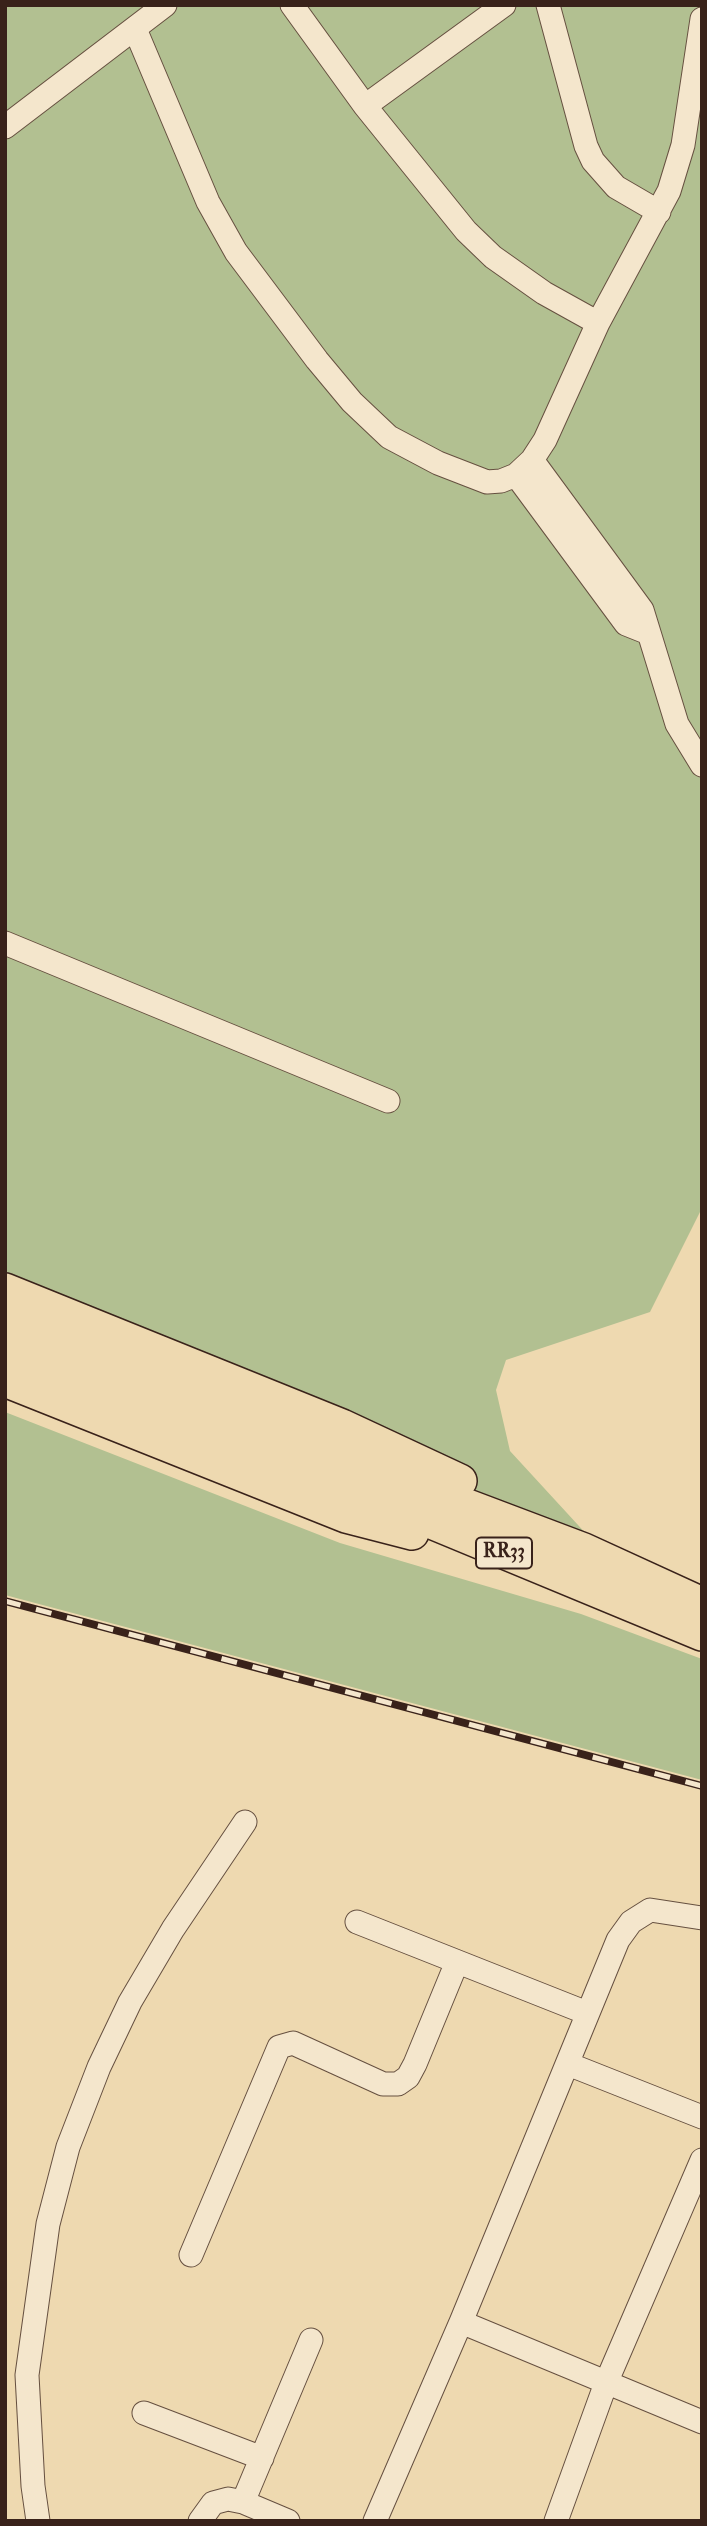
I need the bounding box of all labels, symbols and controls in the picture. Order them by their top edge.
road number: RR33 [476,1538,532,1568]

